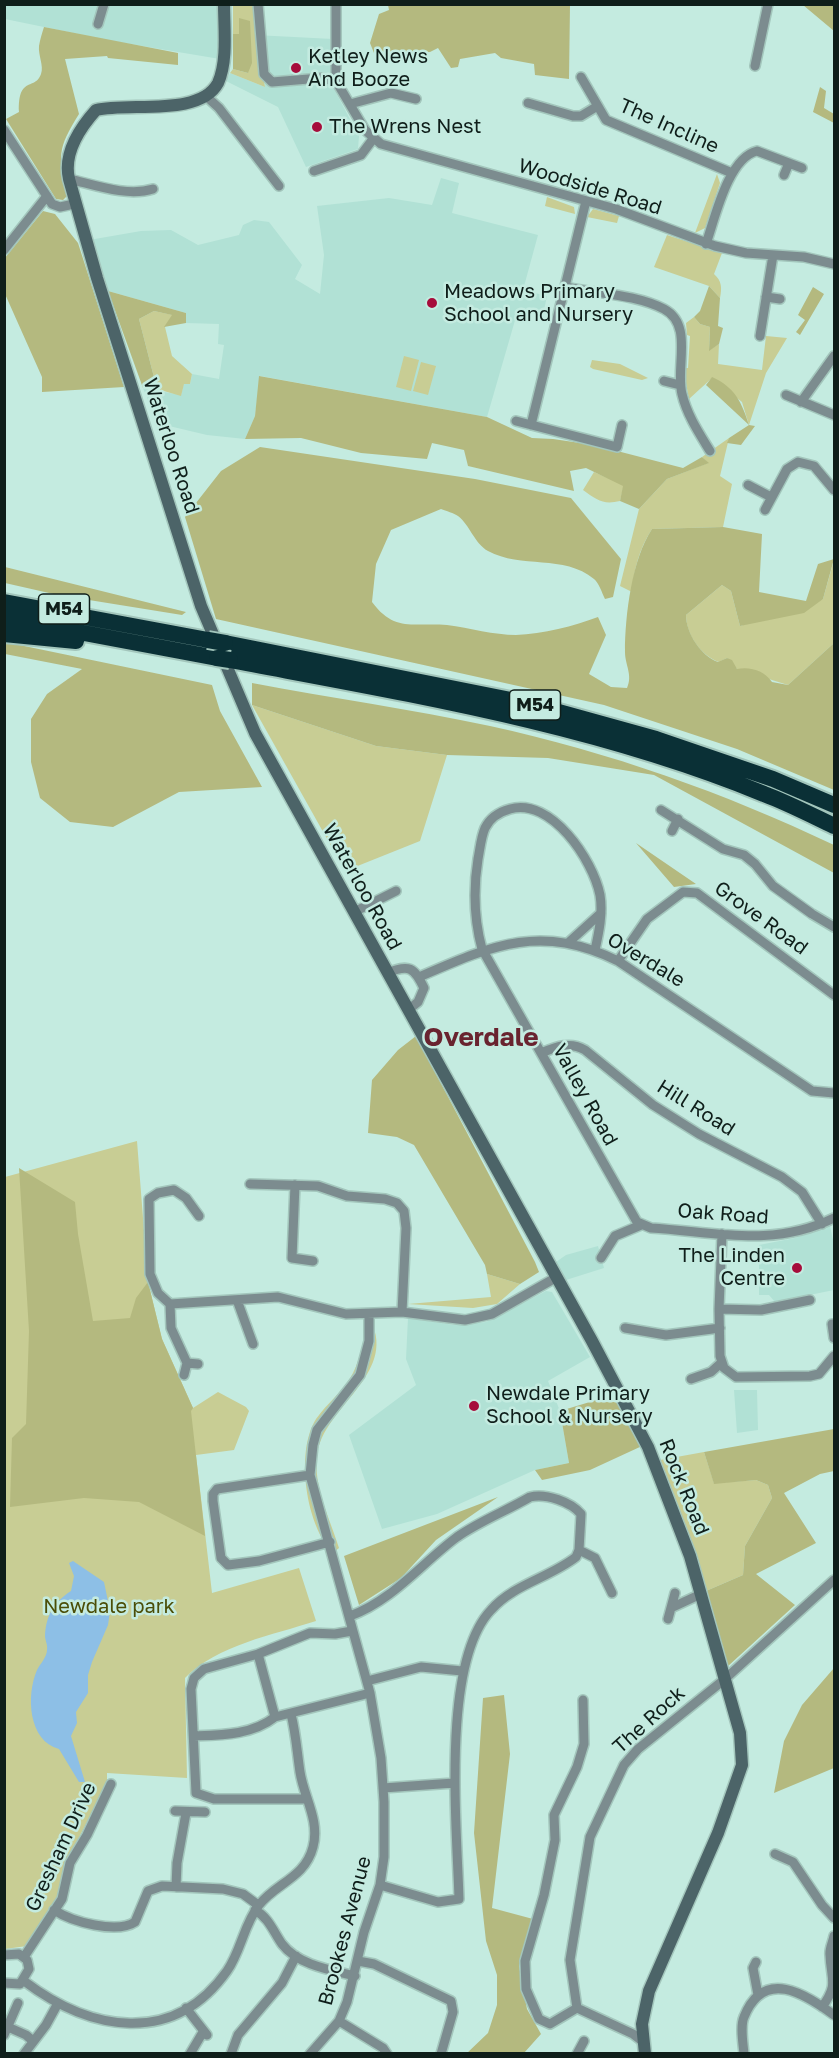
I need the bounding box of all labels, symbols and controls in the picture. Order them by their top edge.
place label: Ketley News And Booze [308,45,428,92]
marker: Ketley News And Booze [289,61,303,75]
street label: The Incline [616,93,722,159]
place label: The Wrens Nest [329,115,482,139]
marker: The Wrens Nest [310,120,324,134]
street label: Woodside Road [515,154,665,220]
place label: Meadows Primary School and Nursery [444,280,633,327]
marker: Meadows Primary School and Nursery [425,296,439,310]
street label: Waterloo Road [138,375,204,517]
road number: M54 [38,594,90,624]
road number: M54 [510,690,560,720]
street label: Waterloo Road [317,819,407,955]
street label: Grove Road [710,876,812,960]
street label: Overdale [603,928,689,992]
district label: Overdale [423,1022,539,1054]
street label: Valley Road [547,1040,623,1150]
street label: Hill Road [653,1075,739,1141]
street label: Oak Road [677,1199,769,1229]
place label: The Linden Centre [678,1244,785,1291]
marker: The Linden Centre [790,1261,804,1275]
place label: Newdale Primary School & Nursery [486,1382,653,1429]
marker: Newdale Primary School & Nursery [467,1399,481,1413]
street label: Rock Road [654,1435,714,1539]
park label: Newdale park [43,1595,175,1619]
street label: The Rock [608,1681,690,1759]
street label: Gresham Drive [21,1779,101,1915]
street label: Brookes Avenue [314,1854,376,2008]

